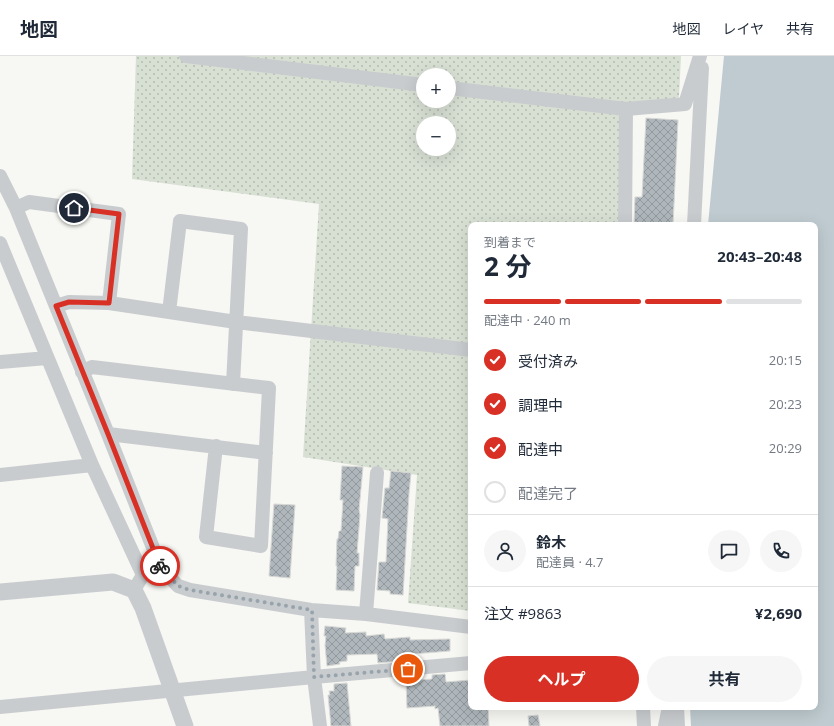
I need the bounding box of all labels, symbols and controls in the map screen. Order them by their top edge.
text: 地図 [20,16,58,42]
text: 地図 [672,19,700,38]
text: レイヤ [722,19,764,38]
text: 共有 [786,19,814,38]
map controls [416,68,456,156]
button: + [416,68,456,108]
button: − [416,116,456,156]
pin [57,191,91,225]
icon: home [63,197,85,219]
text: 到着まで [484,233,536,251]
text: 20:43–20:48 [717,246,802,266]
text: 2 分 [484,248,532,284]
text: 配達中 · 240 m [484,311,571,329]
icon: check [484,349,506,371]
text: 受付済み [518,351,578,371]
text: 20:15 [769,351,802,369]
icon: check [484,393,506,415]
text: 調理中 [518,395,563,415]
text: 20:23 [769,395,802,413]
icon: check [484,437,506,459]
text: 配達中 [518,439,563,459]
text: 20:29 [769,439,802,457]
text: 配達完了 [518,483,578,503]
button: person [484,530,526,572]
button: chat [708,530,750,572]
button: phone [760,530,802,572]
text: 鈴木 [536,532,566,552]
courier [140,546,180,586]
text: 配達員 · 4.7 [536,553,603,571]
icon: bike [149,555,171,577]
text: 注文 #9863 [484,603,562,623]
text: ¥2,690 [755,603,802,623]
pin [391,652,425,686]
button: ヘルプ [484,656,639,702]
button: 共有 [647,656,802,702]
icon: bag [397,658,419,680]

